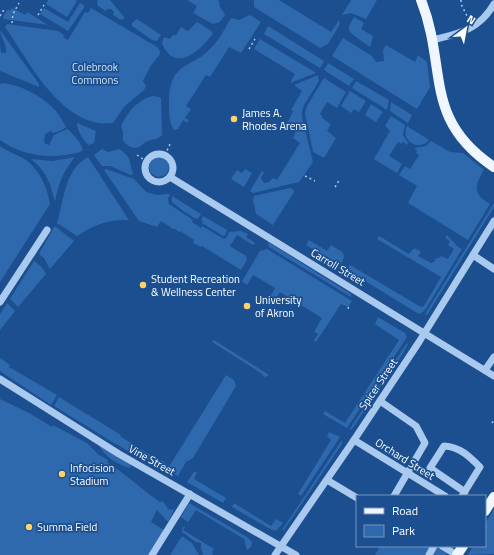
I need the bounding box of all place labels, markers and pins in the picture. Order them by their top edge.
place label: James A. Rhodes Arena [242,105,307,134]
marker: James A. Rhodes Arena [229,114,239,124]
place label: Student Recreation & Wellness Center [151,271,240,300]
marker: Student Recreation & Wellness Center [138,280,148,290]
place label: University of Akron [255,292,302,321]
marker: University of Akron [242,301,252,311]
place label: Infocision Stadium [70,460,114,489]
marker: Infocision Stadium [57,469,67,479]
place label: Summa Field [37,519,97,535]
marker: Summa Field [24,522,34,532]

